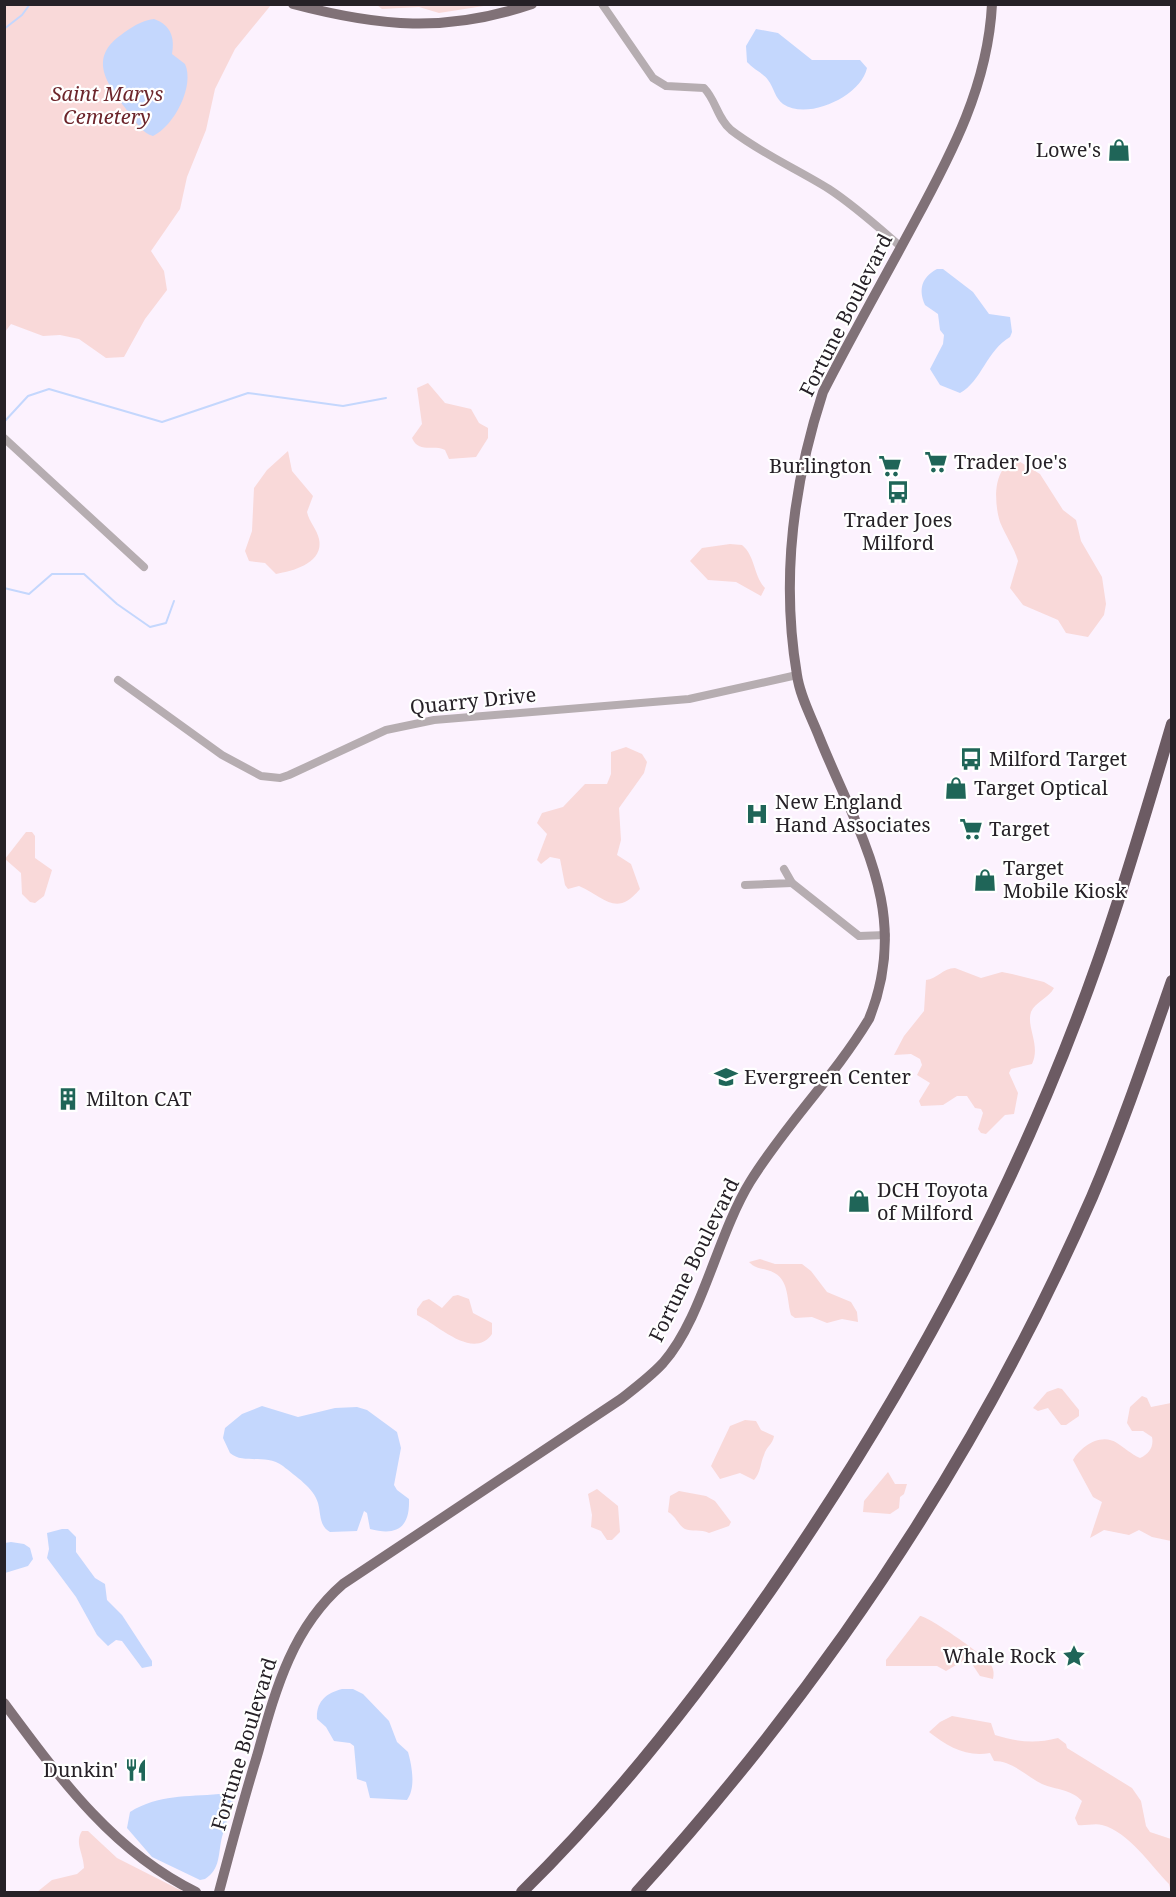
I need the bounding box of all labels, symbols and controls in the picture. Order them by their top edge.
park label: Saint Marys Cemetery [51,80,163,130]
place label: Lowe's [1036,136,1101,163]
shop icon: Lowe's [1106,137,1132,163]
street label: Fortune Boulevard [793,229,898,401]
place label: Trader Joe's [954,448,1067,475]
supermarket icon: Trader Joe's [923,449,949,475]
place label: Burlington [769,452,872,479]
supermarket icon: Burlington [877,453,903,479]
bus stop icon: Trader Joes Milford [885,479,911,505]
place label: Trader Joes Milford [844,506,952,556]
street label: Quarry Drive [408,680,537,721]
place label: Milford Target [989,745,1127,772]
bus stop icon: Milford Target [958,746,984,772]
place label: Target Optical [974,774,1108,801]
shop icon: Target Optical [943,775,969,801]
place label: New England Hand Associates [775,788,930,838]
hospital icon: New England Hand Associates [744,801,770,827]
place label: Target [989,815,1050,842]
supermarket icon: Target [958,816,984,842]
place label: Target Mobile Kiosk [1003,854,1127,904]
shop icon: Target Mobile Kiosk [972,867,998,893]
place label: Evergreen Center [744,1063,911,1090]
school or university icon: Evergreen Center [713,1064,739,1090]
place label: Milton CAT [86,1085,191,1112]
building icon: Milton CAT [55,1086,81,1112]
street label: Fortune Boulevard [642,1173,745,1346]
place label: DCH Toyota of Milford [877,1176,988,1226]
shop icon: DCH Toyota of Milford [846,1188,872,1214]
place label: Whale Rock [943,1642,1056,1669]
place icon: Whale Rock [1061,1643,1087,1669]
street label: Fortune Boulevard [204,1654,283,1834]
place label: Dunkin' [43,1756,118,1783]
restaurant icon: Dunkin' [123,1757,149,1783]

